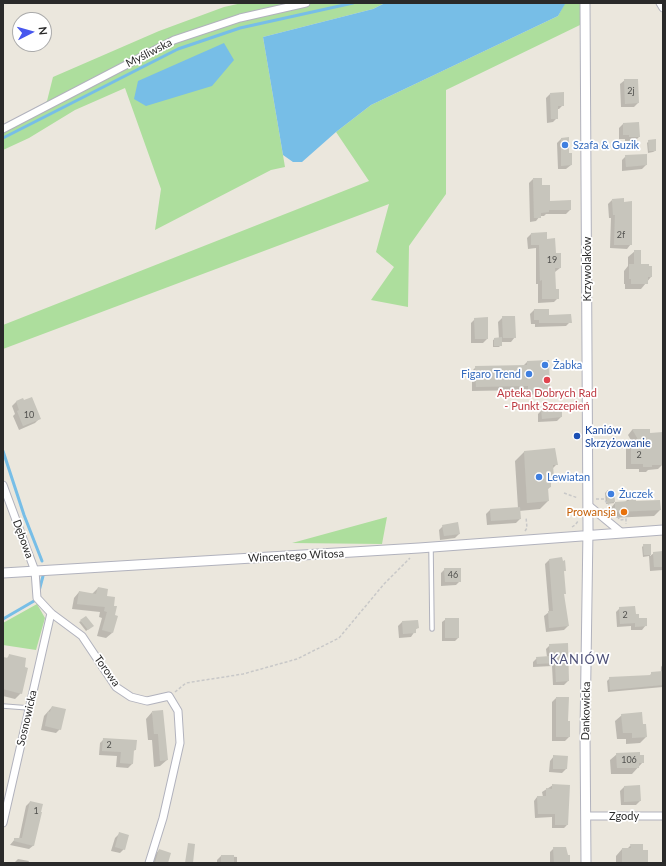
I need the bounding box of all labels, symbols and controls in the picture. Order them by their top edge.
north arrow [12,12,52,52]
text: N [37,26,50,36]
street label: Myśliwska [124,36,174,70]
house number: 2j [627,86,635,96]
place label: Szafa & Guzik [573,138,639,152]
marker: Szafa & Guzik [560,140,570,150]
house number: 2f [617,230,625,240]
street label: Krzywolaków [580,237,594,301]
house number: 19 [547,255,557,265]
place label: Żabka [553,358,582,372]
marker: Żabka [540,360,550,370]
place label: Figaro Trend [461,367,521,381]
marker: Figaro Trend [524,369,534,379]
marker: Apteka Dobrych Rad - Punkt Szczepień [542,375,552,385]
place label: Apteka Dobrych Rad - Punkt Szczepień [497,386,597,412]
house number: 10 [24,410,34,420]
place label: Kaniów Skrzyżowanie [585,423,651,449]
marker: Kaniów Skrzyżowanie [572,431,582,441]
house number: 2 [636,450,642,460]
place label: Lewiatan [547,470,590,484]
marker: Lewiatan [534,472,544,482]
place label: Żuczek [619,487,653,501]
marker: Żuczek [606,489,616,499]
place label: Prowansja [567,505,616,519]
marker: Prowansja [619,507,629,517]
street label: Dębowa [10,518,36,560]
street label: Wincentego Witosa [248,547,344,565]
house number: 46 [448,570,458,580]
house number: 2 [622,610,628,620]
district label: KANIÓW [550,652,610,668]
street label: Torowa [91,653,123,689]
street label: Dankowicka [579,681,593,741]
street label: Sosnowicka [14,689,40,747]
house number: 2 [106,740,112,750]
house number: 106 [621,755,637,765]
house number: 1 [33,806,39,816]
street label: Zgody [609,809,639,823]

